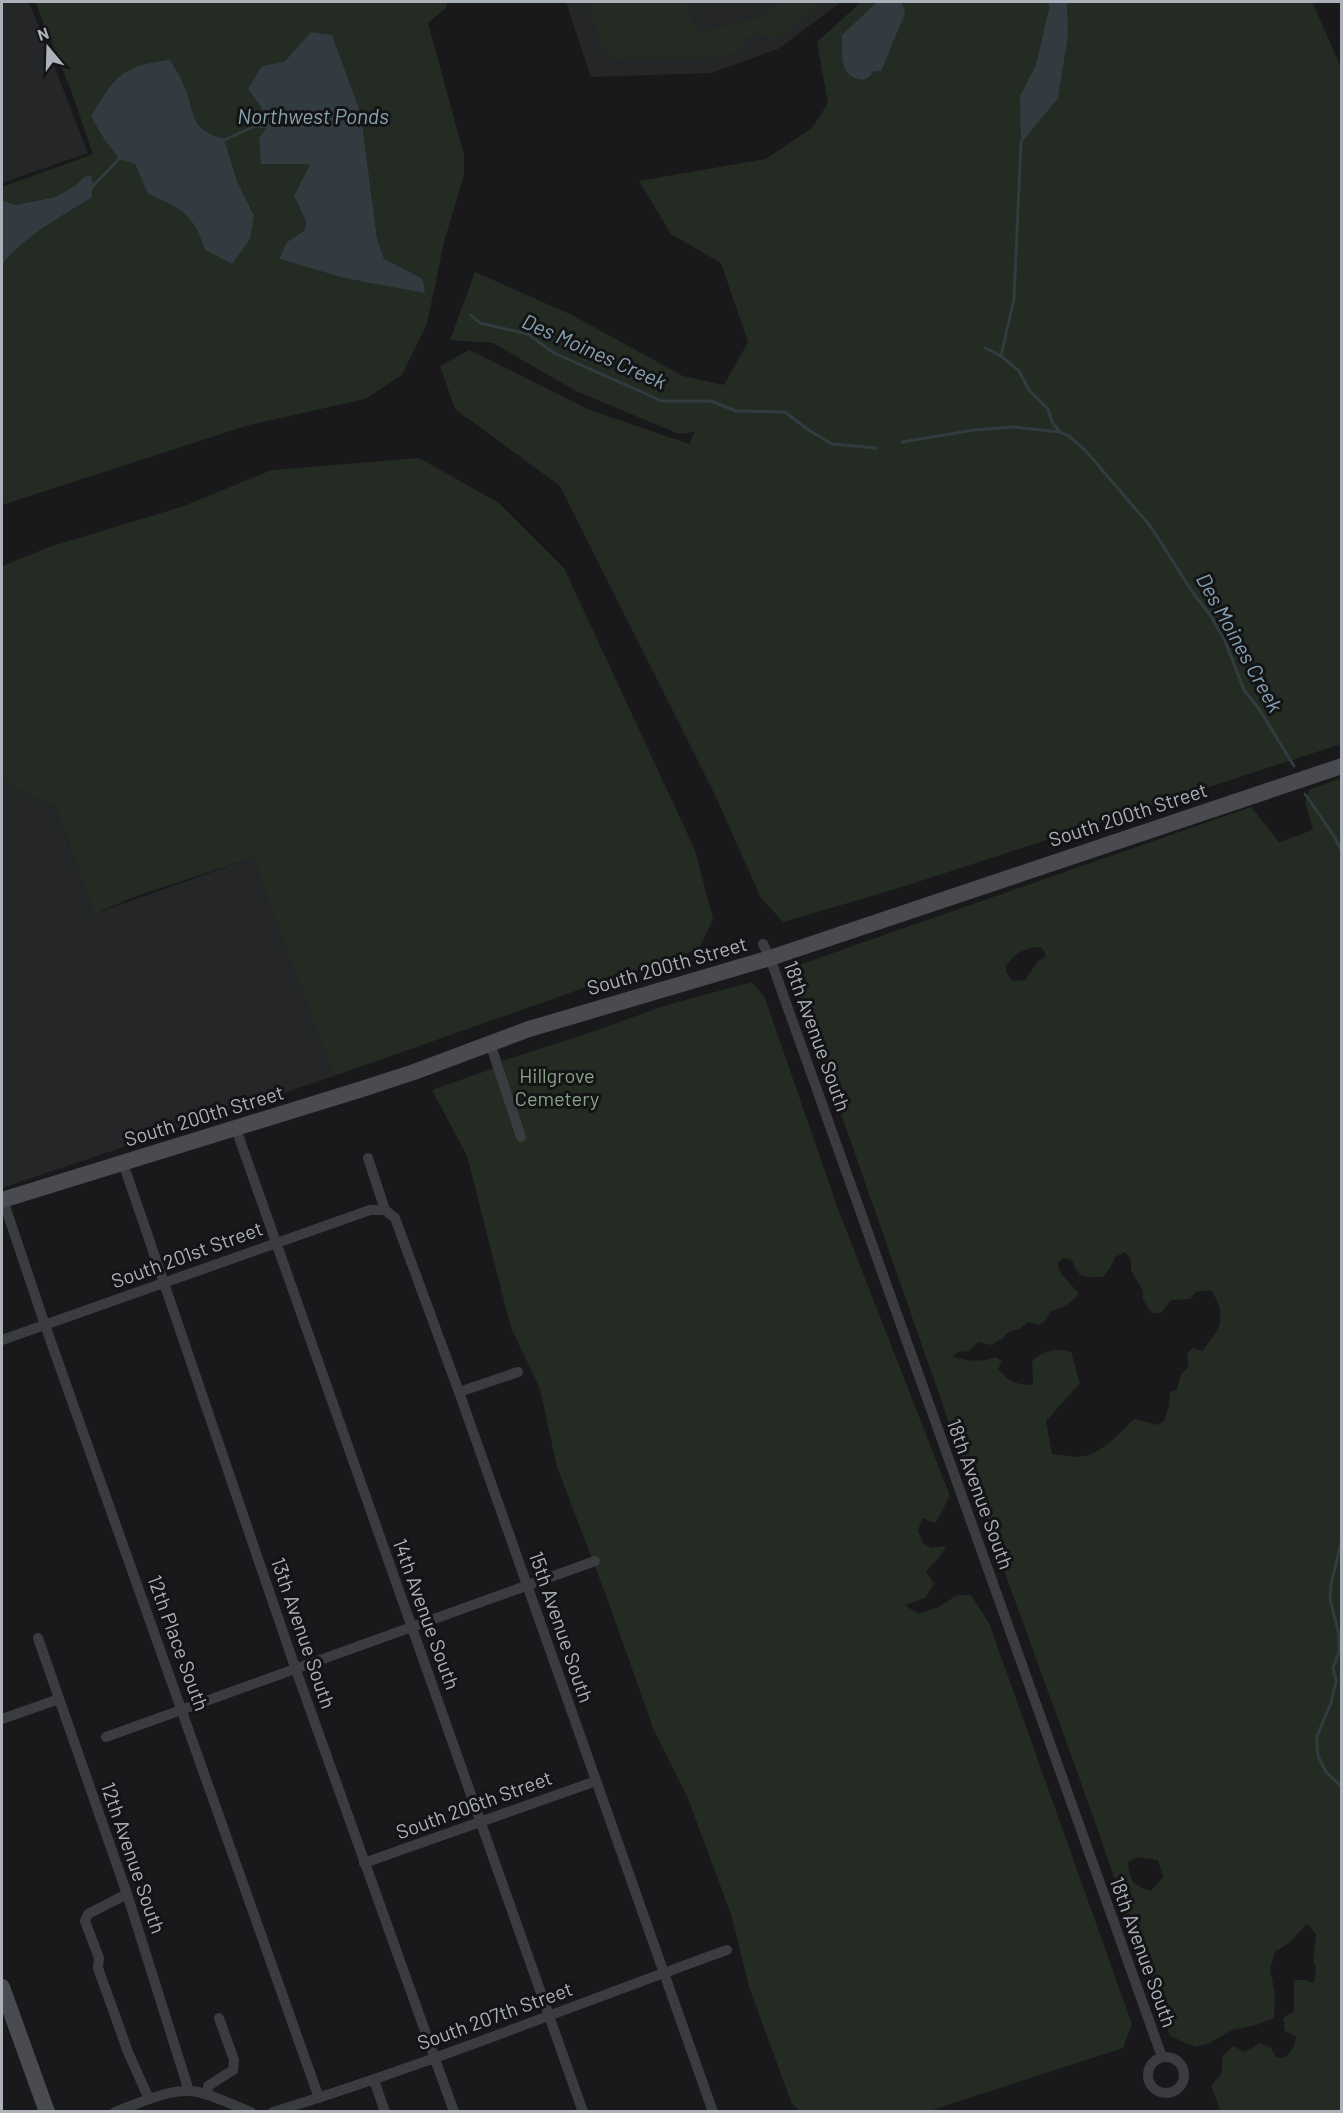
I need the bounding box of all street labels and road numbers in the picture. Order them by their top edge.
street label: South 200th Street [1045,777,1210,851]
street label: South 200th Street [584,931,750,999]
street label: 18th Avenue South [780,957,856,1114]
street label: South 200th Street [121,1079,286,1151]
street label: South 201st Street [108,1216,266,1293]
street label: 18th Avenue South [943,1415,1019,1572]
street label: 14th Avenue South [388,1535,465,1692]
street label: 15th Avenue South [525,1548,599,1705]
street label: 13th Avenue South [267,1554,341,1711]
street label: 12th Place South [143,1571,215,1714]
street label: South 206th Street [392,1765,555,1843]
street label: 12th Avenue South [97,1779,171,1937]
street label: 18th Avenue South [1106,1873,1182,2030]
street label: South 207th Street [414,1976,576,2054]

